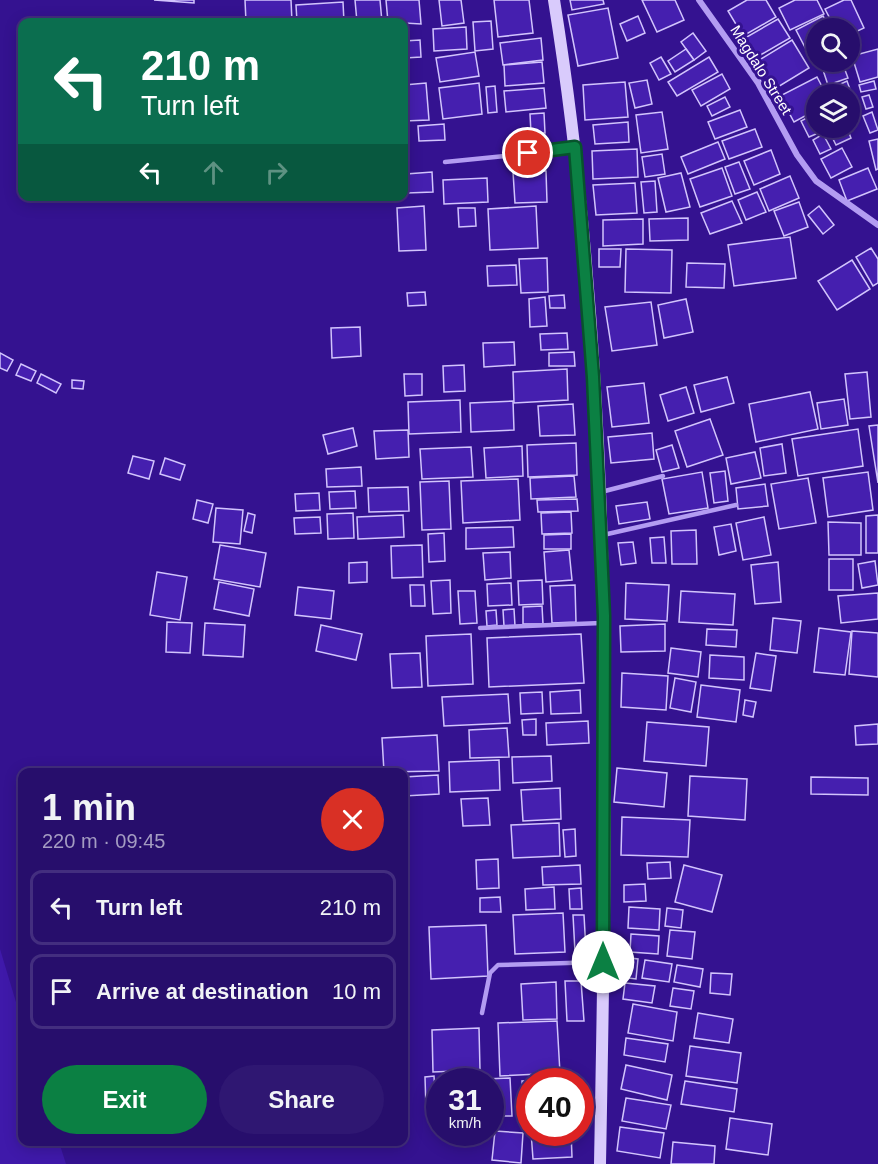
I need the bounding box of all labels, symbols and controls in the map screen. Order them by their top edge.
map controls [806,18,860,138]
button: search [806,18,860,72]
street label: Magdalo Street [727,22,796,118]
icon: left [42,42,120,120]
text: 210 m [141,42,260,89]
button: layers [806,84,860,138]
text: Turn left [141,91,239,121]
pin [502,127,553,178]
icon: arrive [511,136,544,169]
icon: left [134,156,167,189]
icon: ahead [197,156,230,189]
icon: right [260,156,293,189]
text: 1 min [42,787,136,828]
button: close [321,788,384,851]
text: 220 m · 09:45 [42,830,165,852]
icon: left [45,891,78,924]
text: Turn left [96,895,182,920]
text: 210 m [320,895,381,920]
position arrow [571,930,635,994]
icon: arrive [45,975,78,1008]
text: Arrive at destination [96,979,309,1004]
text: 10 m [332,979,381,1004]
button: Exit [42,1065,207,1134]
button: Share [219,1065,384,1134]
speed limit sign: 40 [516,1068,594,1146]
text: 31 [448,1083,482,1116]
text: km/h [449,1114,481,1131]

